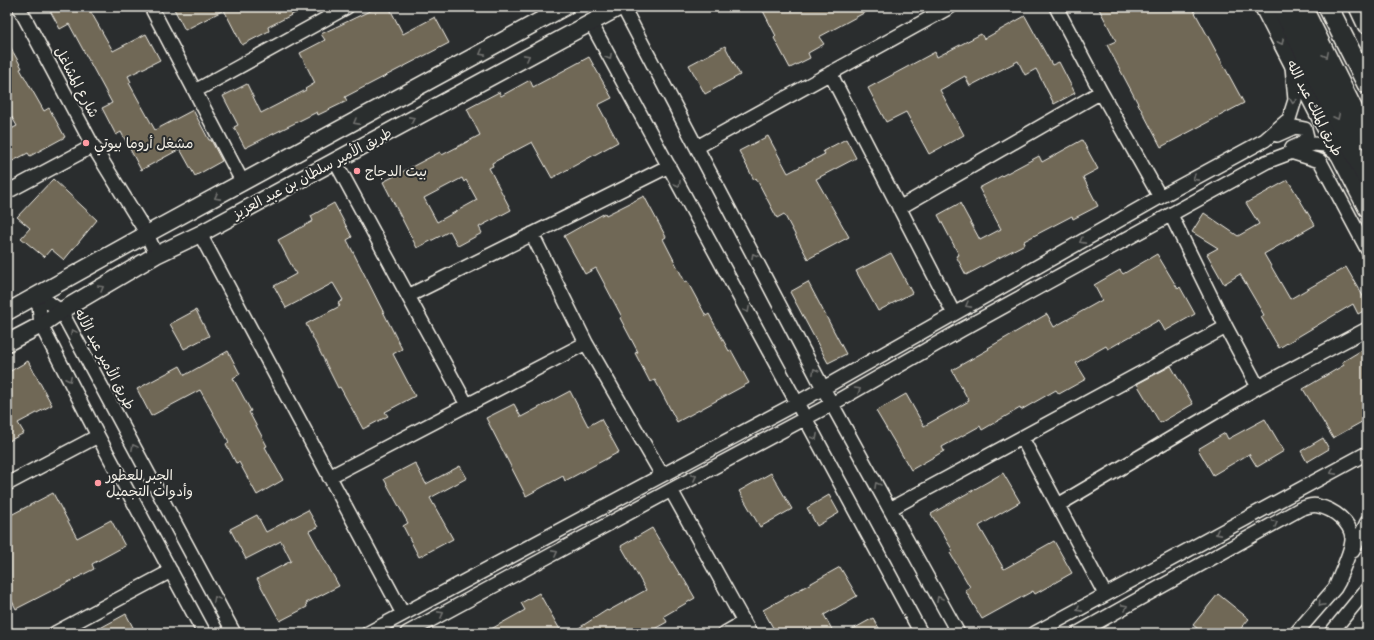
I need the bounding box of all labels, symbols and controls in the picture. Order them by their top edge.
one-way arrow [1276,37,1284,45]
street label: شارع المشاغل [48,44,103,122]
one-way arrow [479,48,486,55]
one-way arrow [1321,50,1328,58]
one-way arrow [605,53,612,60]
one-way arrow [522,55,530,62]
street label: طريق الملك عبد الله [1280,57,1347,161]
one-way arrow [1289,98,1298,104]
one-way arrow [1332,113,1339,120]
one-way arrow [408,116,415,124]
one-way arrow [352,117,360,124]
street label: طريق الأمير سلطان بن عبد العزيز [228,123,396,226]
place label: مشغل أروما بيوتي [94,134,193,156]
marker: مشغل أروما بيوتي [81,138,91,148]
place label: بيت الدجاج [365,162,427,183]
marker: بيت الدجاج [352,166,362,176]
one-way arrow [1192,173,1199,181]
one-way arrow [673,179,681,187]
one-way arrow [214,192,221,200]
one-way arrow [1079,237,1086,244]
one-way arrow [751,253,759,260]
one-way arrow [97,285,104,292]
one-way arrow [965,301,973,308]
street label: طريق الأمير عبد الأله [68,305,139,414]
one-way arrow [742,306,750,313]
one-way arrow [70,329,78,337]
one-way arrow [812,368,819,375]
one-way arrow [64,375,72,383]
one-way arrow [854,387,861,394]
one-way arrow [810,433,818,440]
one-way arrow [132,444,139,451]
place label: الجبر للعطور وأدوات التجميل [105,466,193,503]
one-way arrow [1329,467,1337,474]
one-way arrow [690,475,697,482]
marker: الجبر للعطور وأدوات التجميل [93,478,103,488]
one-way arrow [874,482,881,489]
one-way arrow [1270,520,1278,528]
one-way arrow [1215,529,1222,536]
one-way arrow [551,550,558,557]
one-way arrow [213,595,220,603]
one-way arrow [937,596,944,603]
one-way arrow [1319,599,1326,607]
one-way arrow [1076,604,1083,611]
one-way arrow [1120,604,1128,612]
one-way arrow [437,612,444,619]

